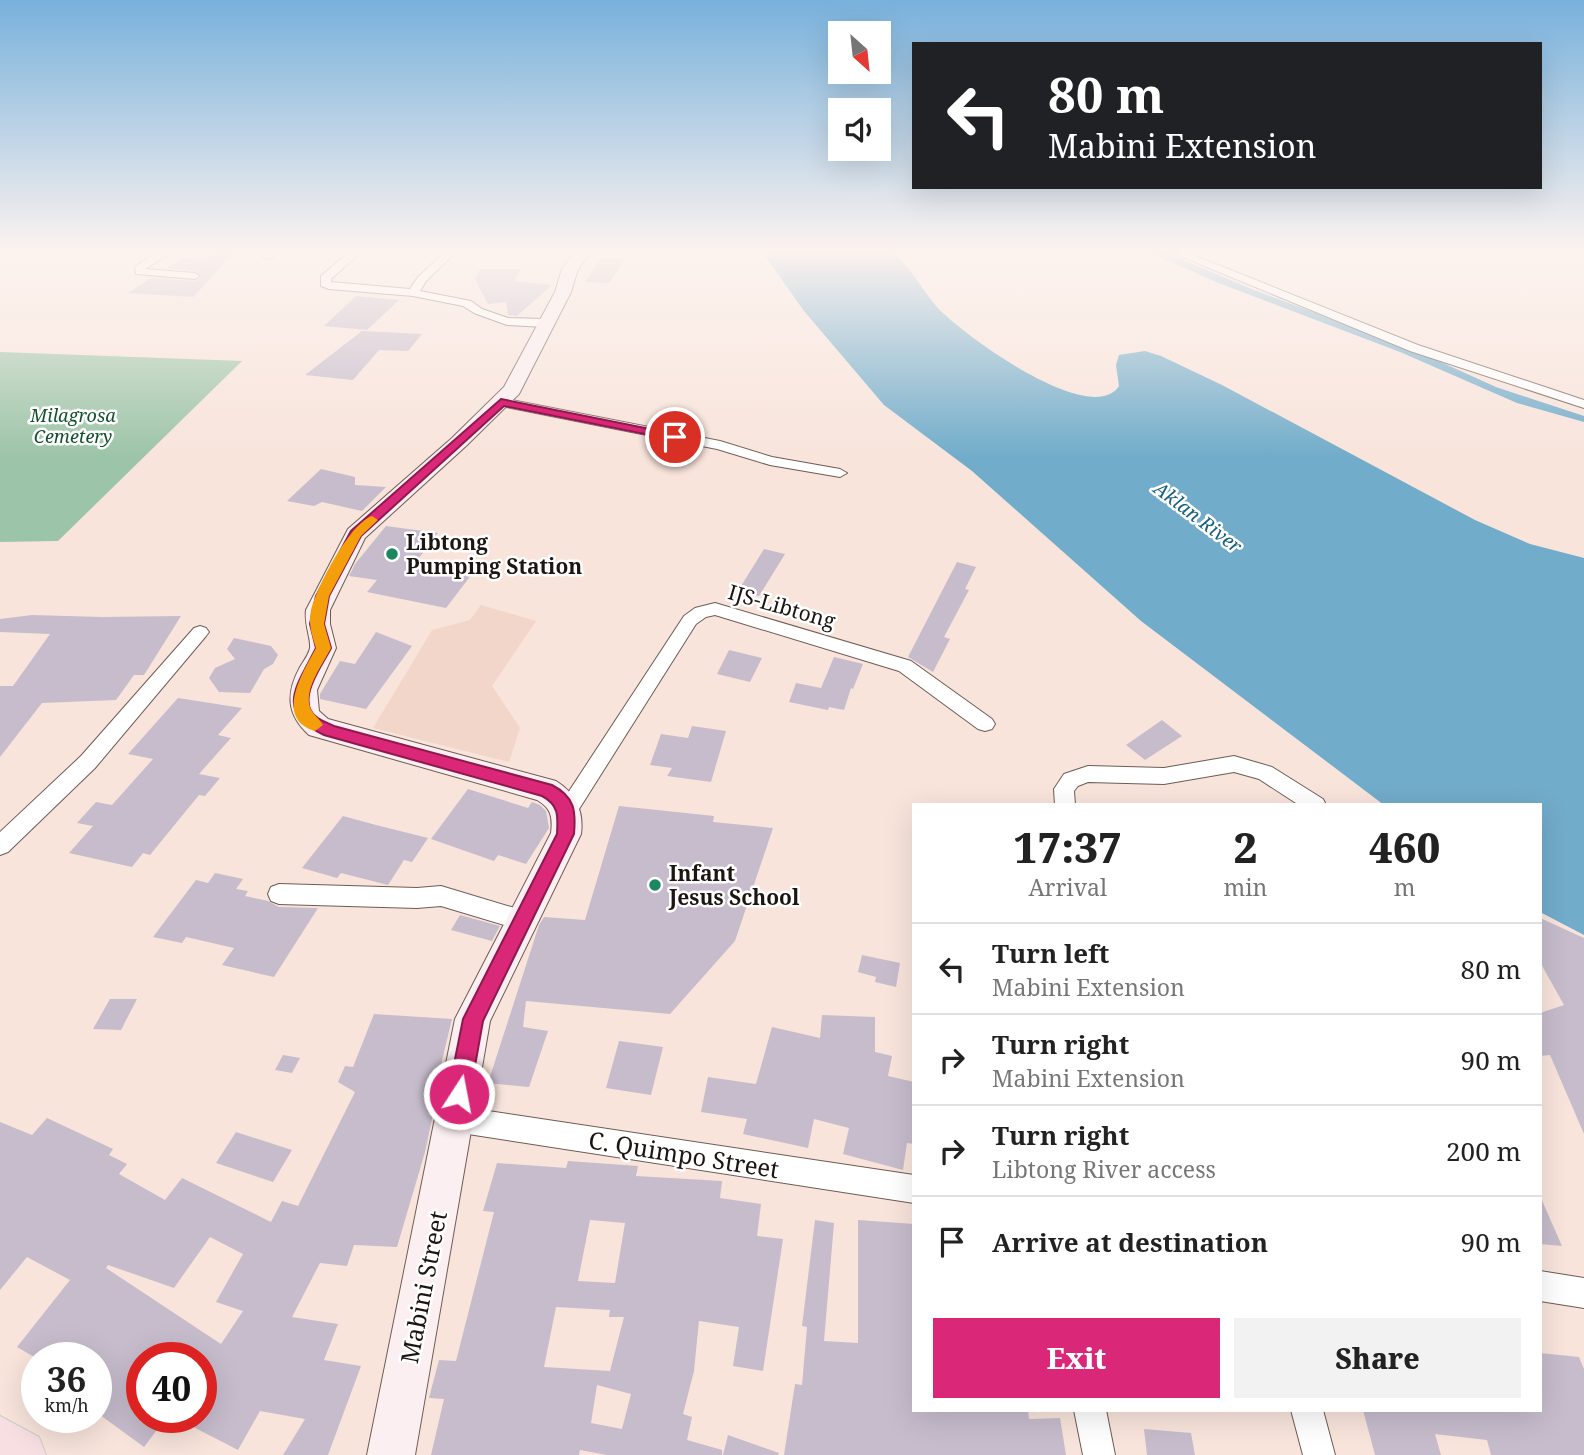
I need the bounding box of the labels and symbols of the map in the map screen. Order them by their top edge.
north arrow [828,21,891,84]
park label: Milagrosa Cemetery [29,403,116,448]
pin [645,407,705,467]
water label: Aklan River [1147,474,1248,559]
place label: Libtong Pumping Station [406,528,582,580]
marker: Libtong Pumping Station [384,546,400,562]
street label: IJS-Libtong [725,577,839,635]
place label: Infant Jesus School [668,859,800,911]
marker: Infant Jesus School [647,877,663,893]
position arrow [422,1057,496,1131]
street label: C. Quimpo Street [587,1123,781,1185]
street label: Mabini Street [392,1208,454,1366]
speed limit sign: 40 [126,1342,217,1433]

